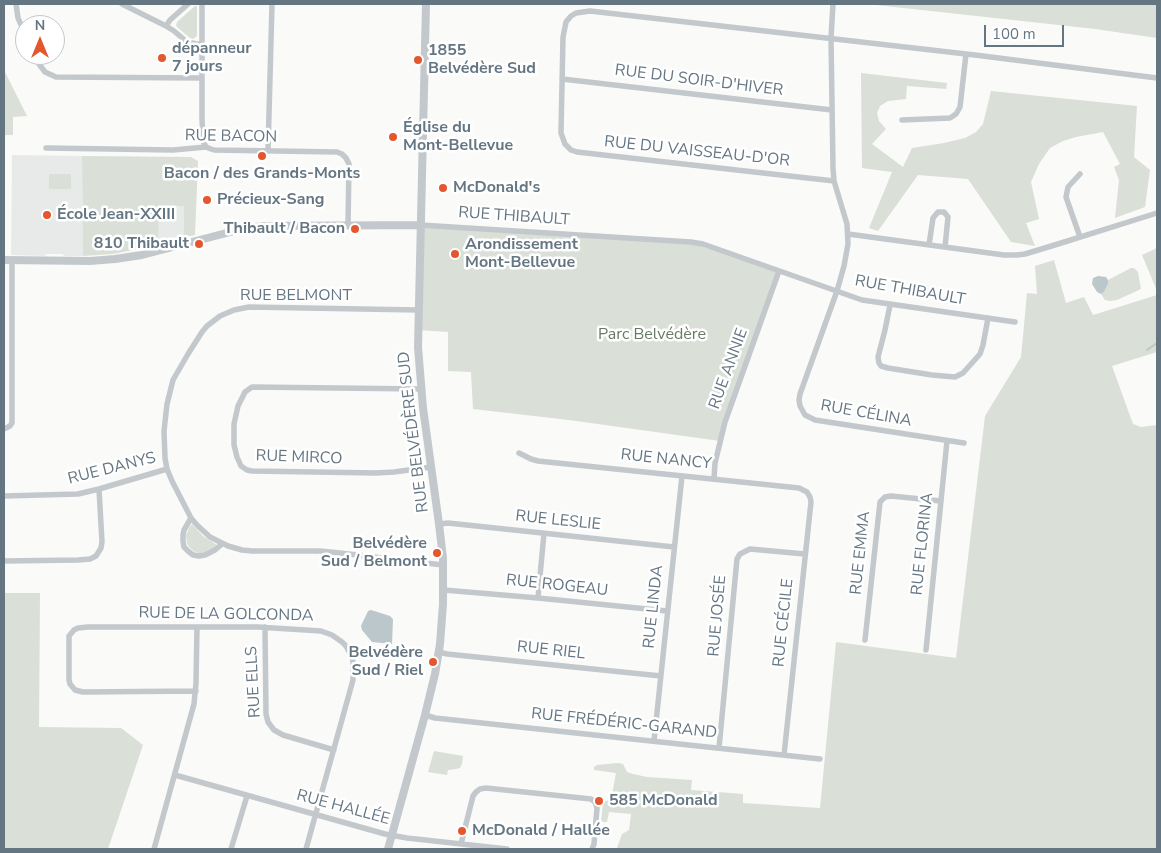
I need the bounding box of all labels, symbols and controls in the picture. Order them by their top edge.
north arrow [15,15,65,65]
scale bar [986,15,1066,47]
text: N [35,16,45,35]
text: 100 m [992,24,1036,44]
place label: dépanneur 7 jours [172,39,252,77]
place label: 1855 Belvédère Sud [428,41,536,79]
marker: dépanneur 7 jours [156,52,168,64]
marker: 1855 Belvédère Sud [412,54,424,66]
street label: RUE DU SOIR-D'HIVER [614,61,784,101]
place label: Église du Mont-Bellevue [403,118,513,156]
street label: RUE BACON [185,127,277,147]
marker: Église du Mont-Bellevue [387,131,399,143]
street label: RUE DU VAISSEAU-D'OR [603,133,791,171]
marker: Bacon / des Grands-Monts [256,150,268,162]
place label: Bacon / des Grands-Monts [164,164,360,184]
place label: McDonald's [453,178,540,198]
marker: McDonald's [437,182,449,194]
place label: Précieux-Sang [217,190,324,210]
marker: Précieux-Sang [201,194,213,206]
street label: RUE THIBAULT [458,204,570,230]
place label: École Jean-XXIII [57,205,175,225]
marker: École Jean-XXIII [41,209,53,221]
place label: Thibault / Bacon [224,219,345,239]
marker: Thibault / Bacon [349,223,361,235]
place label: 810 Thibault [94,234,189,254]
place label: Arondissement Mont-Bellevue [465,235,578,273]
marker: 810 Thibault [193,238,205,250]
marker: Arondissement Mont-Bellevue [449,248,461,260]
street label: RUE THIBAULT [853,272,967,310]
street label: RUE BELMONT [240,286,352,306]
park label: Parc Belvédère [598,325,706,345]
street label: RUE ANNIE [706,326,752,412]
street label: RUE BELVÉDÈRE SUD [395,350,433,514]
street label: RUE CÉLINA [819,397,913,431]
street label: RUE NANCY [620,446,712,474]
street label: RUE MIRCO [255,447,343,469]
street label: RUE DANYS [66,449,158,489]
street label: RUE FLORINA [908,492,938,596]
street label: RUE LESLIE [514,507,602,535]
street label: RUE EMMA [847,510,875,596]
place label: Belvédère Sud / Belmont [321,534,427,572]
marker: Belvédère Sud / Belmont [431,547,443,559]
street label: RUE LINDA [640,564,668,650]
street label: RUE ROGEAU [505,571,609,601]
street label: RUE JOSÉE [705,574,731,658]
street label: RUE CÉCILE [770,578,798,668]
street label: RUE DE LA GOLCONDA [138,604,314,626]
street label: RUE RIEL [516,638,586,664]
place label: Belvédère Sud / Riel [348,643,423,681]
street label: RUE ELLS [243,646,265,718]
marker: Belvédère Sud / Riel [427,656,439,668]
street label: RUE FRÉDÉRIC-GARAND [530,705,718,743]
street label: RUE HALLÉE [294,786,392,830]
place label: 585 McDonald [609,791,718,811]
marker: 585 McDonald [593,795,605,807]
place label: McDonald / Hallée [472,821,610,841]
marker: McDonald / Hallée [456,825,468,837]

